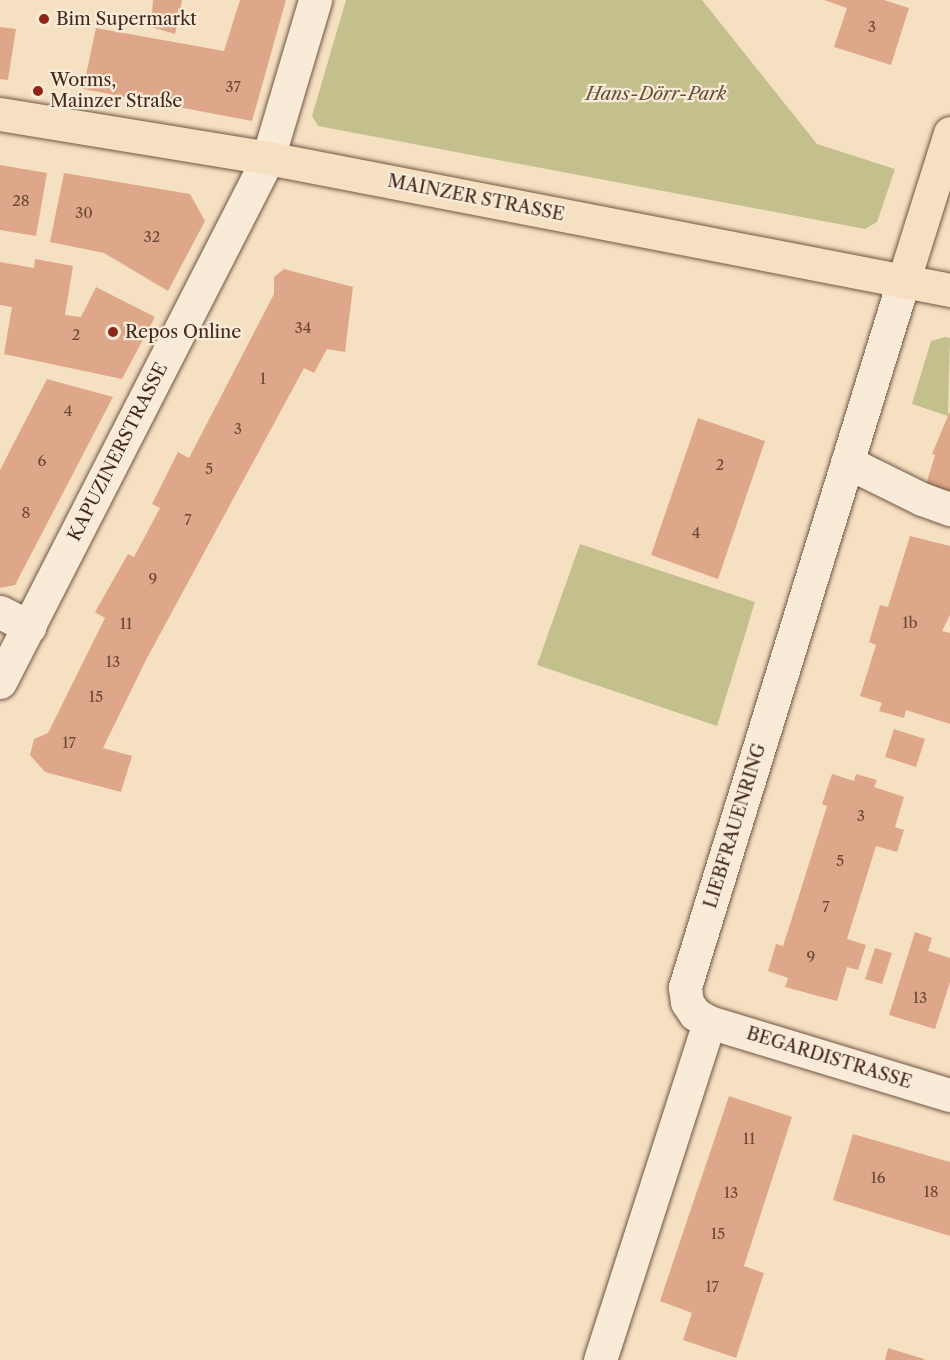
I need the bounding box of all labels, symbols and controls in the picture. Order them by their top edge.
place label: Bim Supermarkt [56,8,197,30]
marker: Bim Supermarkt [37,12,51,26]
house number: 3 [868,18,876,36]
place label: Worms, Mainzer Straße [50,70,183,112]
house number: 37 [225,78,241,96]
park label: Hans-Dörr-Park [586,83,726,105]
marker: Worms, Mainzer Straße [31,84,45,98]
street label: MAINZER STRASSE [385,170,567,226]
house number: 28 [12,192,30,210]
house number: 30 [75,204,93,222]
house number: 32 [144,228,160,246]
house number: 34 [295,319,311,337]
place label: Repos Online [125,321,241,343]
marker: Repos Online [106,325,120,339]
house number: 2 [72,326,80,344]
street label: KAPUZINERSTRASSE [64,359,172,545]
house number: 1 [260,370,266,388]
house number: 4 [64,402,72,420]
house number: 3 [234,420,242,438]
house number: 6 [38,452,46,470]
house number: 2 [716,456,724,474]
house number: 5 [205,460,213,478]
house number: 8 [22,504,30,522]
house number: 7 [184,511,192,529]
house number: 4 [692,524,700,542]
house number: 9 [149,570,157,588]
house number: 1b [902,614,918,632]
house number: 11 [120,615,132,633]
house number: 13 [106,653,120,671]
house number: 15 [89,688,103,706]
house number: 17 [62,734,76,752]
street label: LIEBFRAUENRING [700,741,770,911]
house number: 3 [857,807,865,825]
house number: 5 [836,852,844,870]
house number: 7 [822,898,830,916]
house number: 9 [807,948,815,966]
house number: 13 [913,989,927,1007]
street label: BEGARDISTRASSE [744,1023,914,1093]
house number: 11 [743,1130,755,1148]
house number: 16 [870,1169,886,1187]
house number: 18 [923,1183,939,1201]
house number: 13 [724,1184,738,1202]
house number: 15 [711,1225,725,1243]
house number: 17 [705,1278,719,1296]

